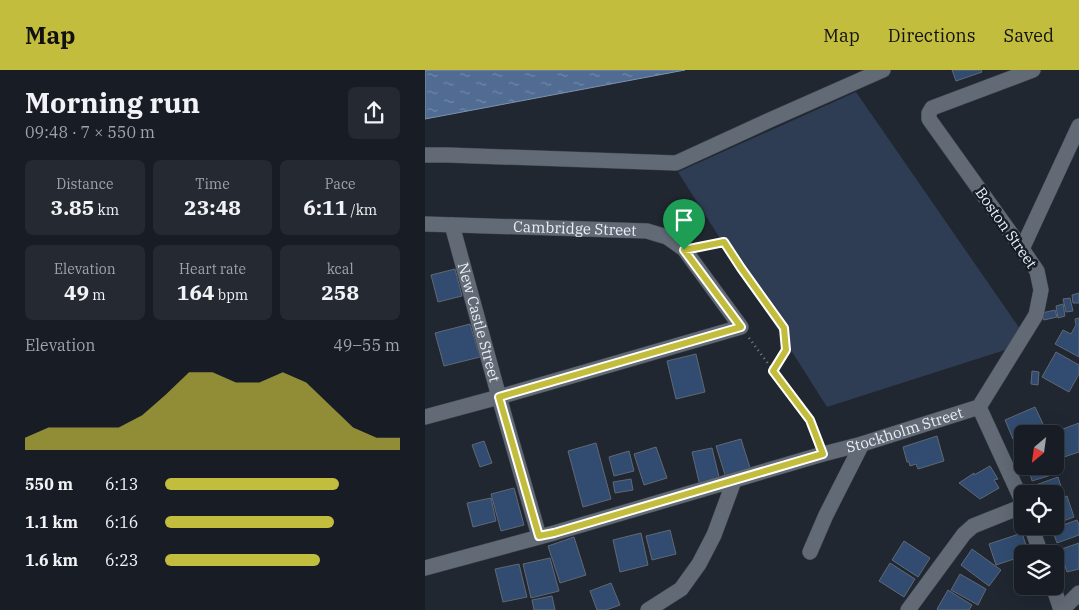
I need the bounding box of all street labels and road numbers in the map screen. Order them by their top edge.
street label: Boston Street [971,183,1041,272]
street label: Cambridge Street [513,217,637,240]
street label: New Castle Street [454,260,505,384]
street label: Stockholm Street [844,403,965,457]

